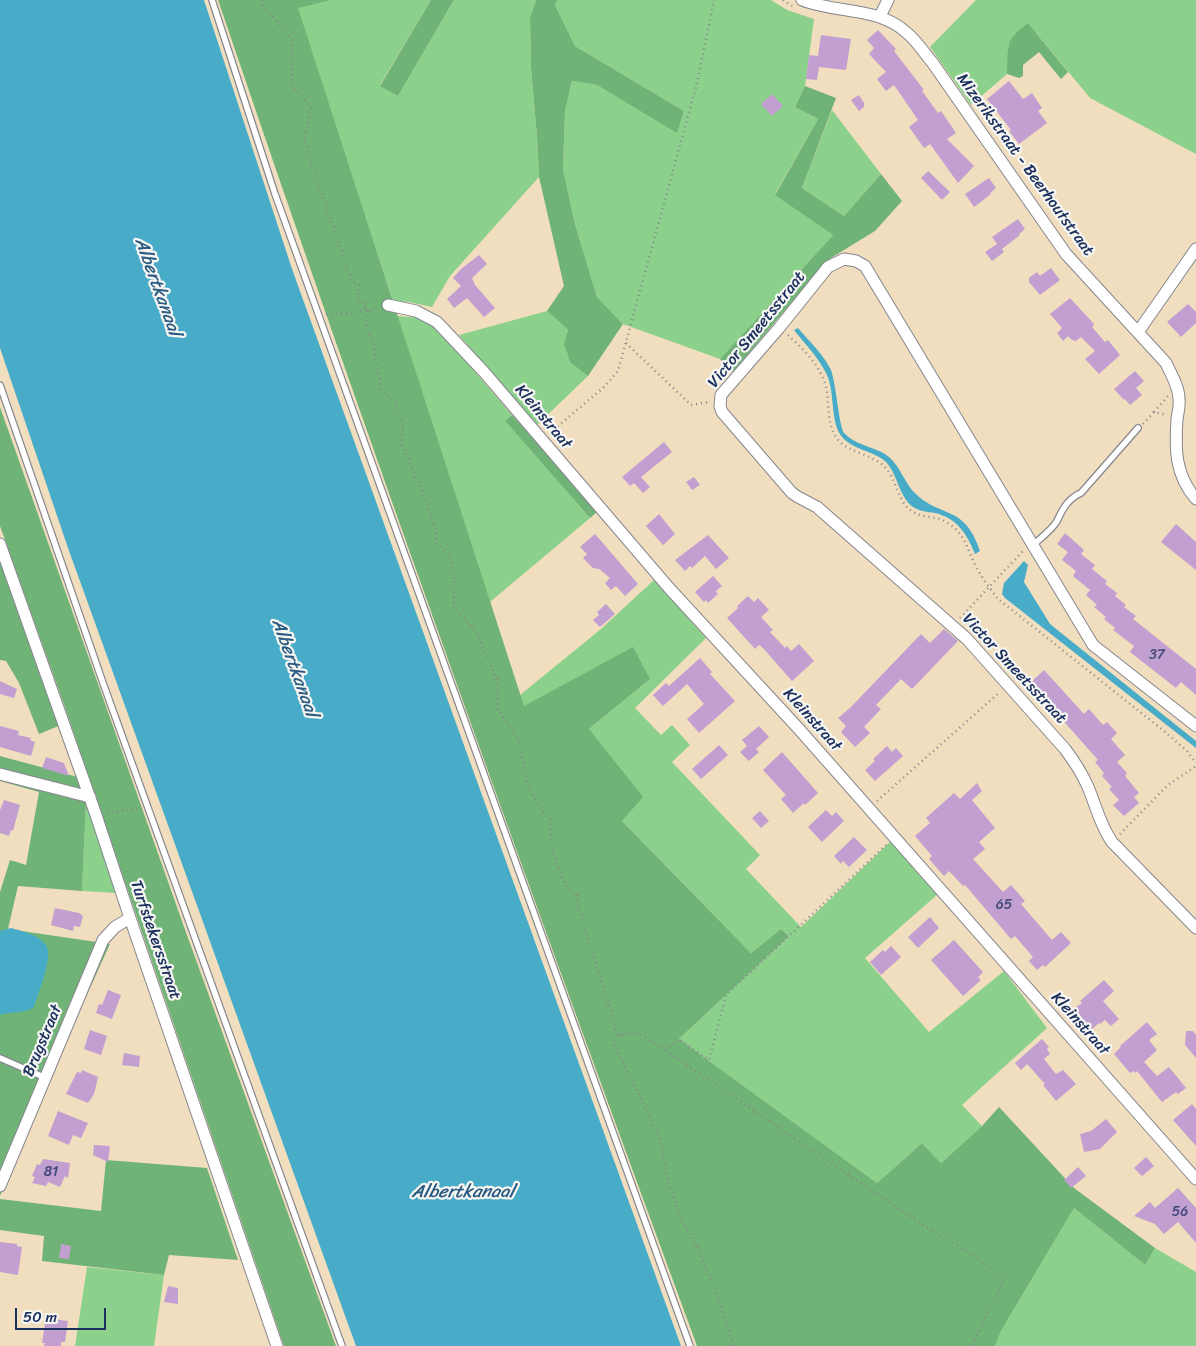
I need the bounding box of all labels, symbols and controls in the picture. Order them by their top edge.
street label: Mizerikstraat - Beerhoutstraat [952,70,1098,260]
water label: Albertkanaal [129,235,185,339]
street label: Victor Smeetsstraat [704,268,810,392]
street label: Kleinstraat [511,381,575,453]
street label: Victor Smeetsstraat [958,610,1070,728]
water label: Albertkanaal [266,616,322,720]
house number: 37 [1149,647,1165,663]
street label: Kleinstraat [779,685,845,755]
street label: Turfstekersstraat [126,878,184,1002]
house number: 65 [996,897,1012,913]
street label: Kleinstraat [1047,989,1113,1059]
street label: Brugstraat [19,1002,67,1080]
house number: 81 [44,1164,58,1180]
water label: Albertkanaal [412,1181,514,1203]
house number: 56 [1172,1204,1188,1220]
scale bar [18,1298,109,1330]
text: 50 m [23,1304,57,1330]

